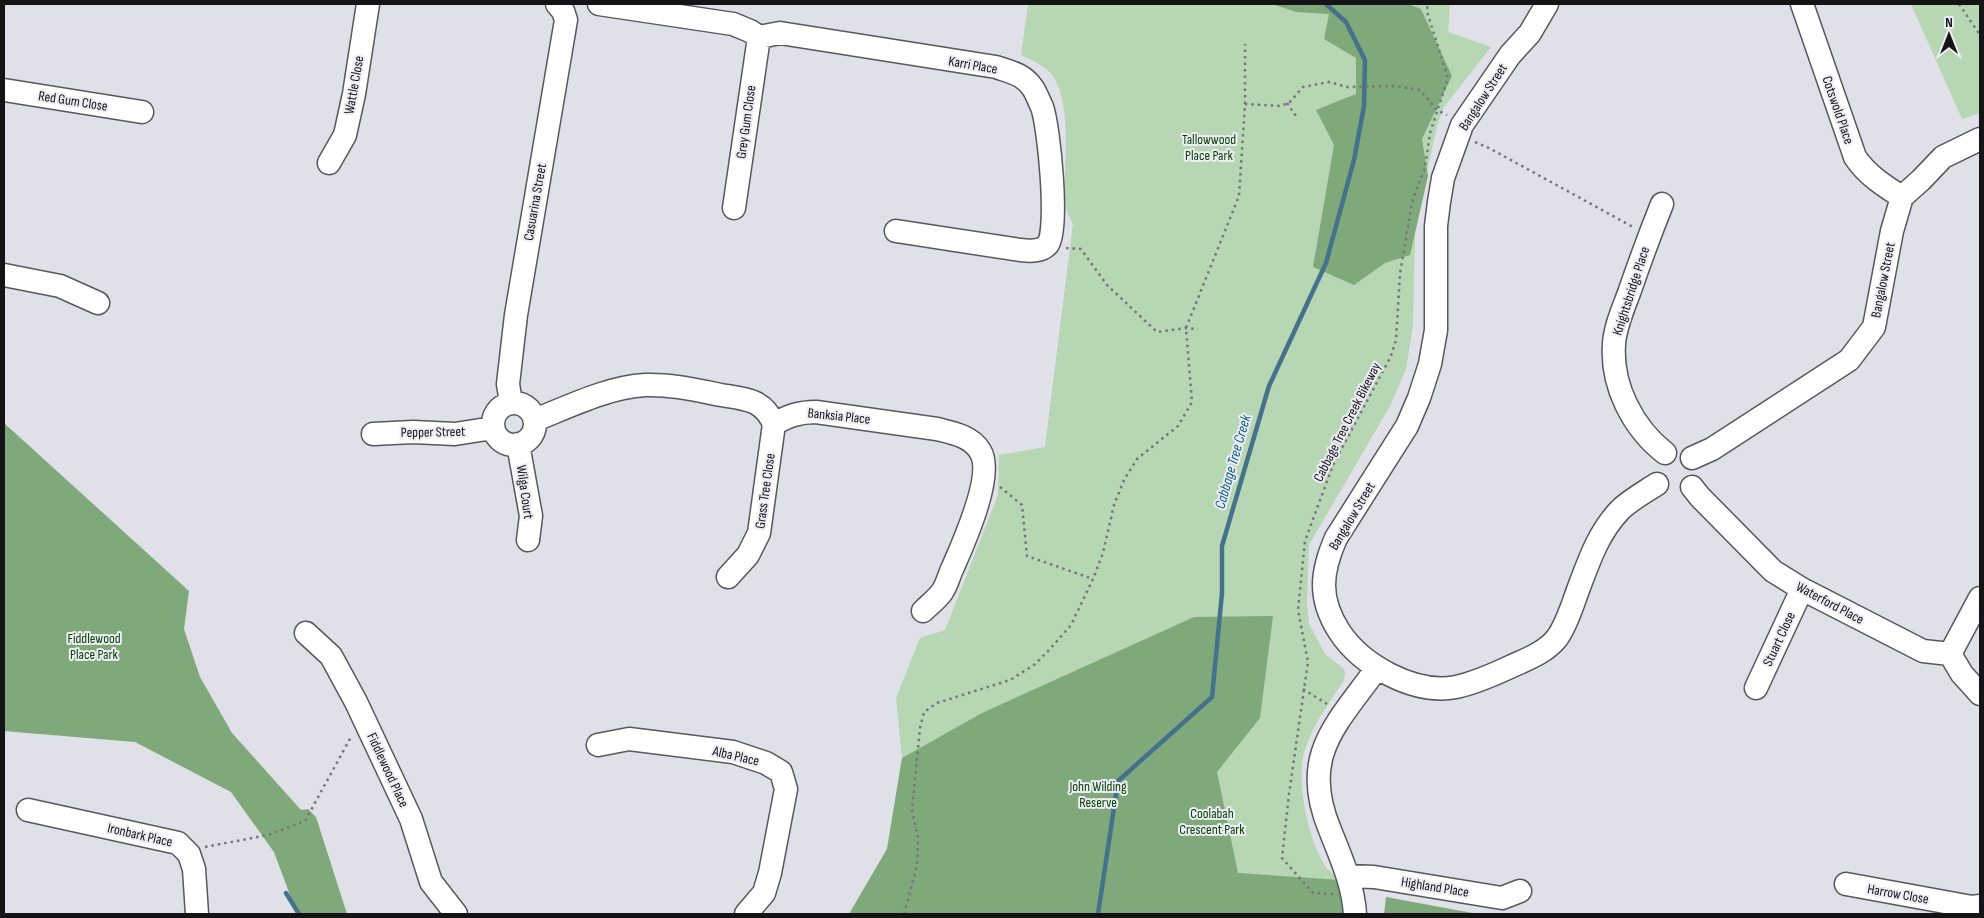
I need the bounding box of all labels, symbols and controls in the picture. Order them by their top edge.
north arrow [1924,10,1974,60]
text: N [1945,14,1953,31]
street label: Karri Place [947,52,999,78]
street label: Wattle Close [341,54,367,116]
street label: Bangalow Street [1455,60,1511,134]
street label: Cotswold Place [1818,74,1858,146]
street label: Grey Gum Close [732,84,760,160]
street label: Red Gum Close [37,87,109,115]
park label: Tallowwood Place Park [1182,131,1236,164]
street label: Casuarina Street [520,162,550,242]
street label: Bangalow Street [1867,241,1899,319]
street label: Knightsbridge Place [1609,244,1653,338]
street label: Cabbage Tree Creek Bikeway [1310,359,1385,484]
street label: Banksia Place [807,404,871,428]
water label: Cabbage Tree Creek [1211,412,1256,511]
street label: Pepper Street [401,423,465,441]
street label: Grass Tree Close [751,452,779,530]
street label: Wilga Court [513,464,537,520]
street label: Bangalow Street [1325,479,1379,553]
street label: Waterford Place [1793,578,1867,628]
street label: Stuart Close [1759,609,1799,669]
park label: Fiddlewood Place Park [67,630,121,663]
street label: Fiddlewood Place [363,730,413,810]
street label: Alba Place [710,742,761,770]
park label: John Wilding Reserve [1068,778,1127,811]
park label: Coolabah Crescent Park [1179,805,1245,838]
street label: Ironbark Place [106,819,174,851]
street label: Highland Place [1400,873,1470,901]
street label: Harrow Close [1866,880,1930,908]

